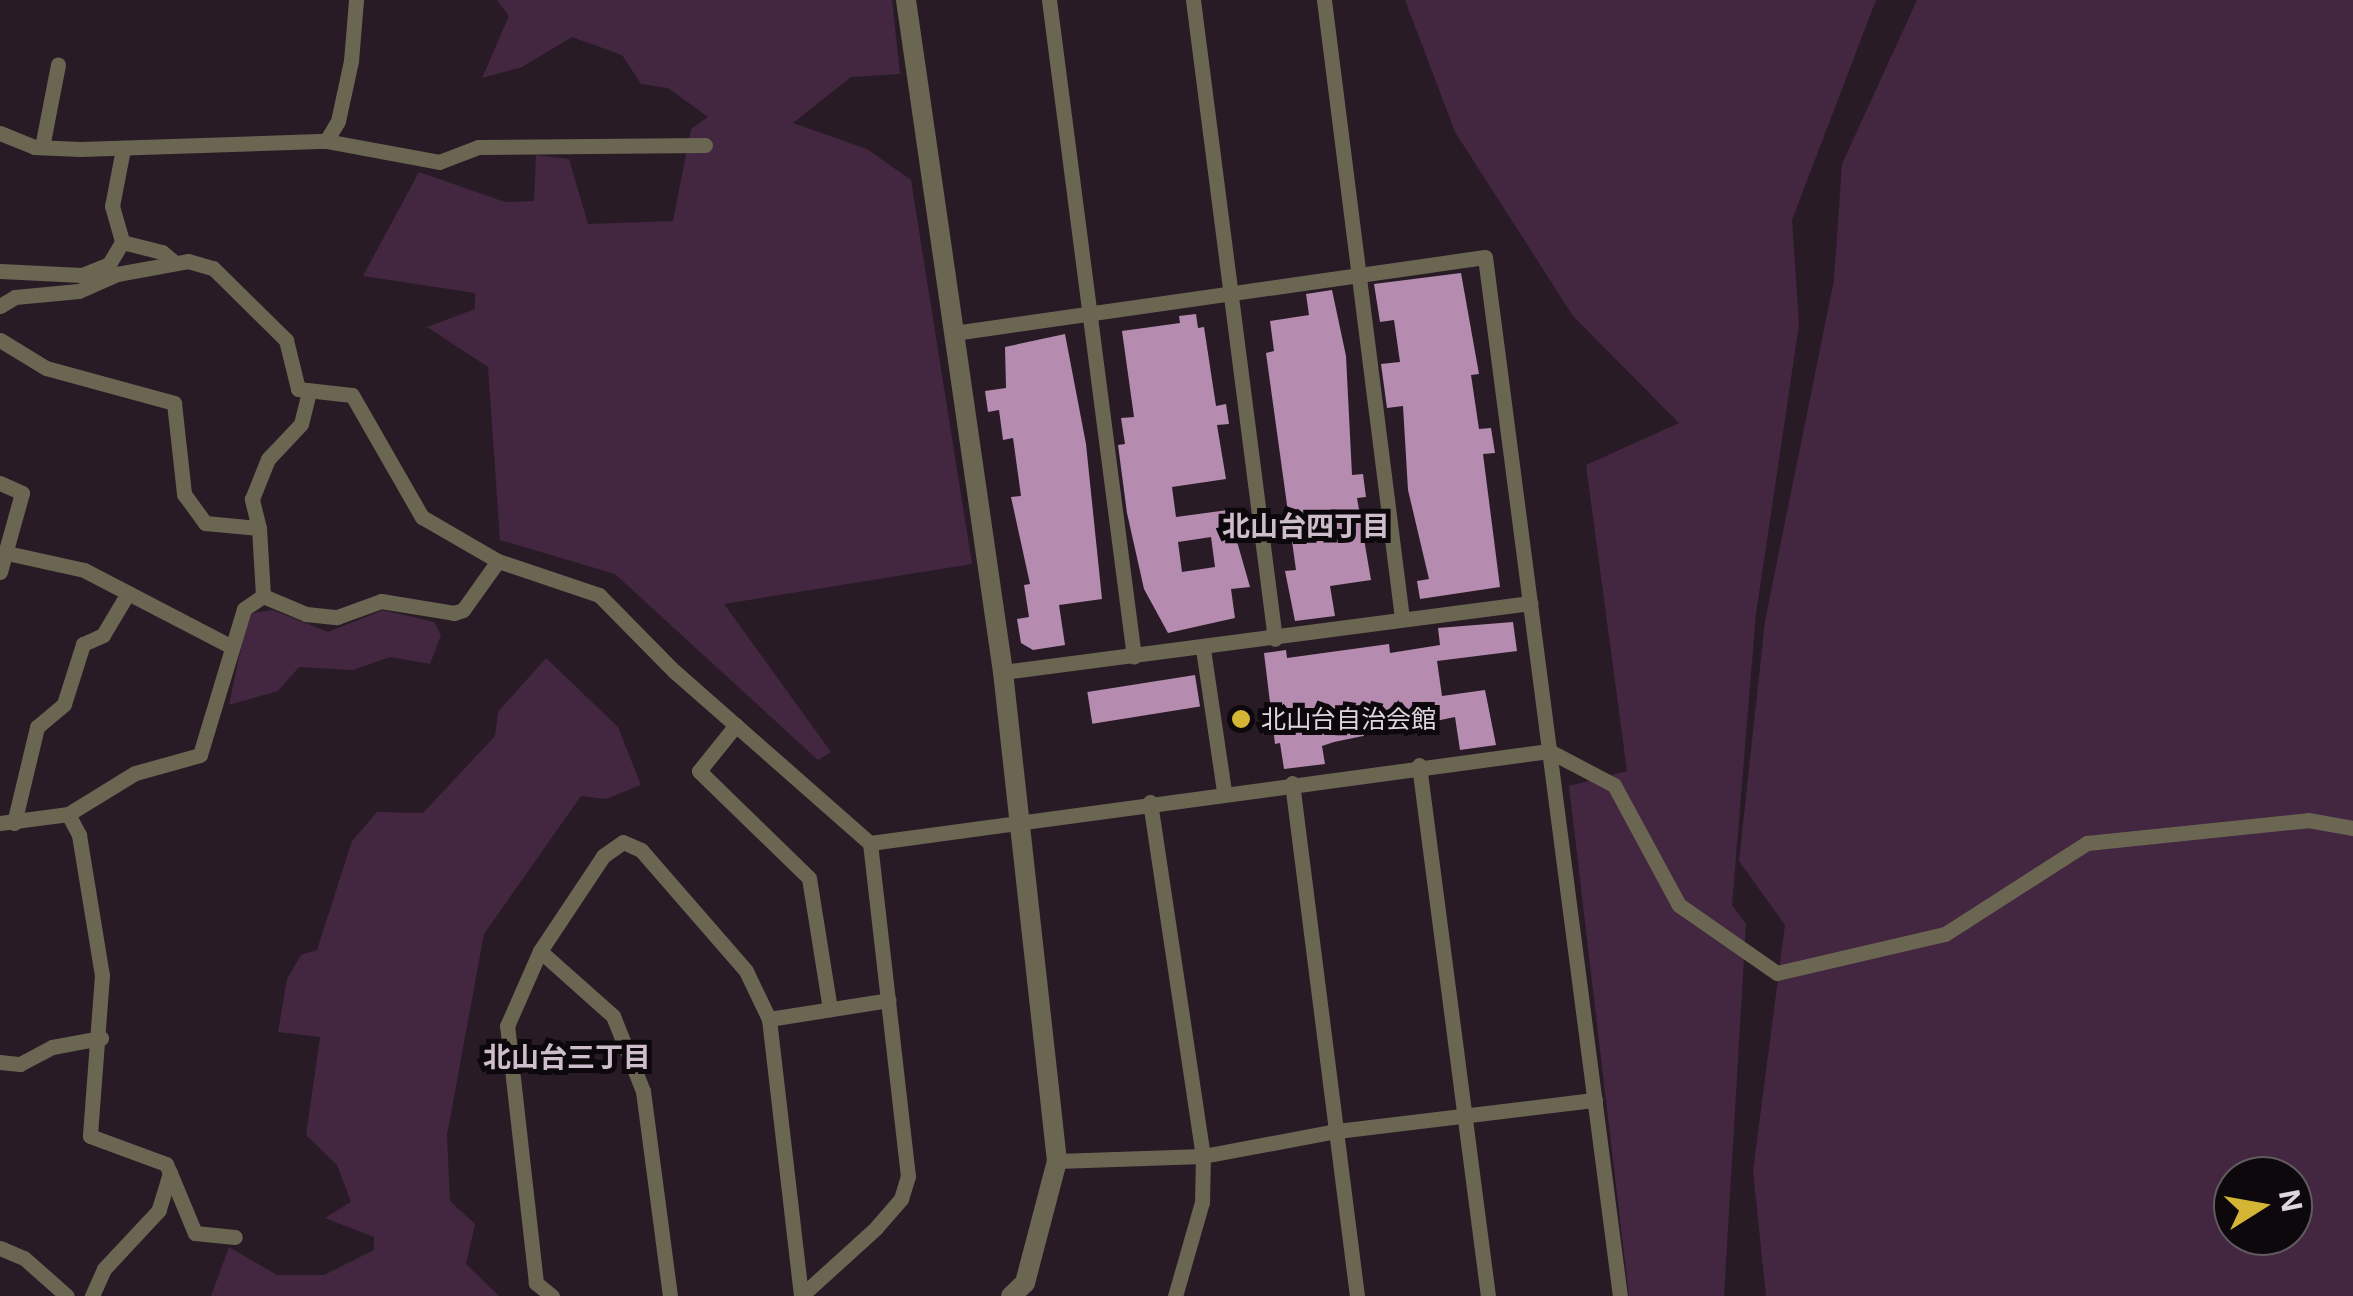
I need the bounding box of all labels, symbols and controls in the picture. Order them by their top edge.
district label: 北山台四丁目 [1222,509,1390,543]
place label: 北山台自治会館 [1261,704,1436,734]
marker: 北山台自治会館 [1230,708,1252,730]
district label: 北山台三丁目 [483,1040,651,1074]
north arrow [2213,1156,2313,1256]
text: N [2272,1187,2309,1214]

